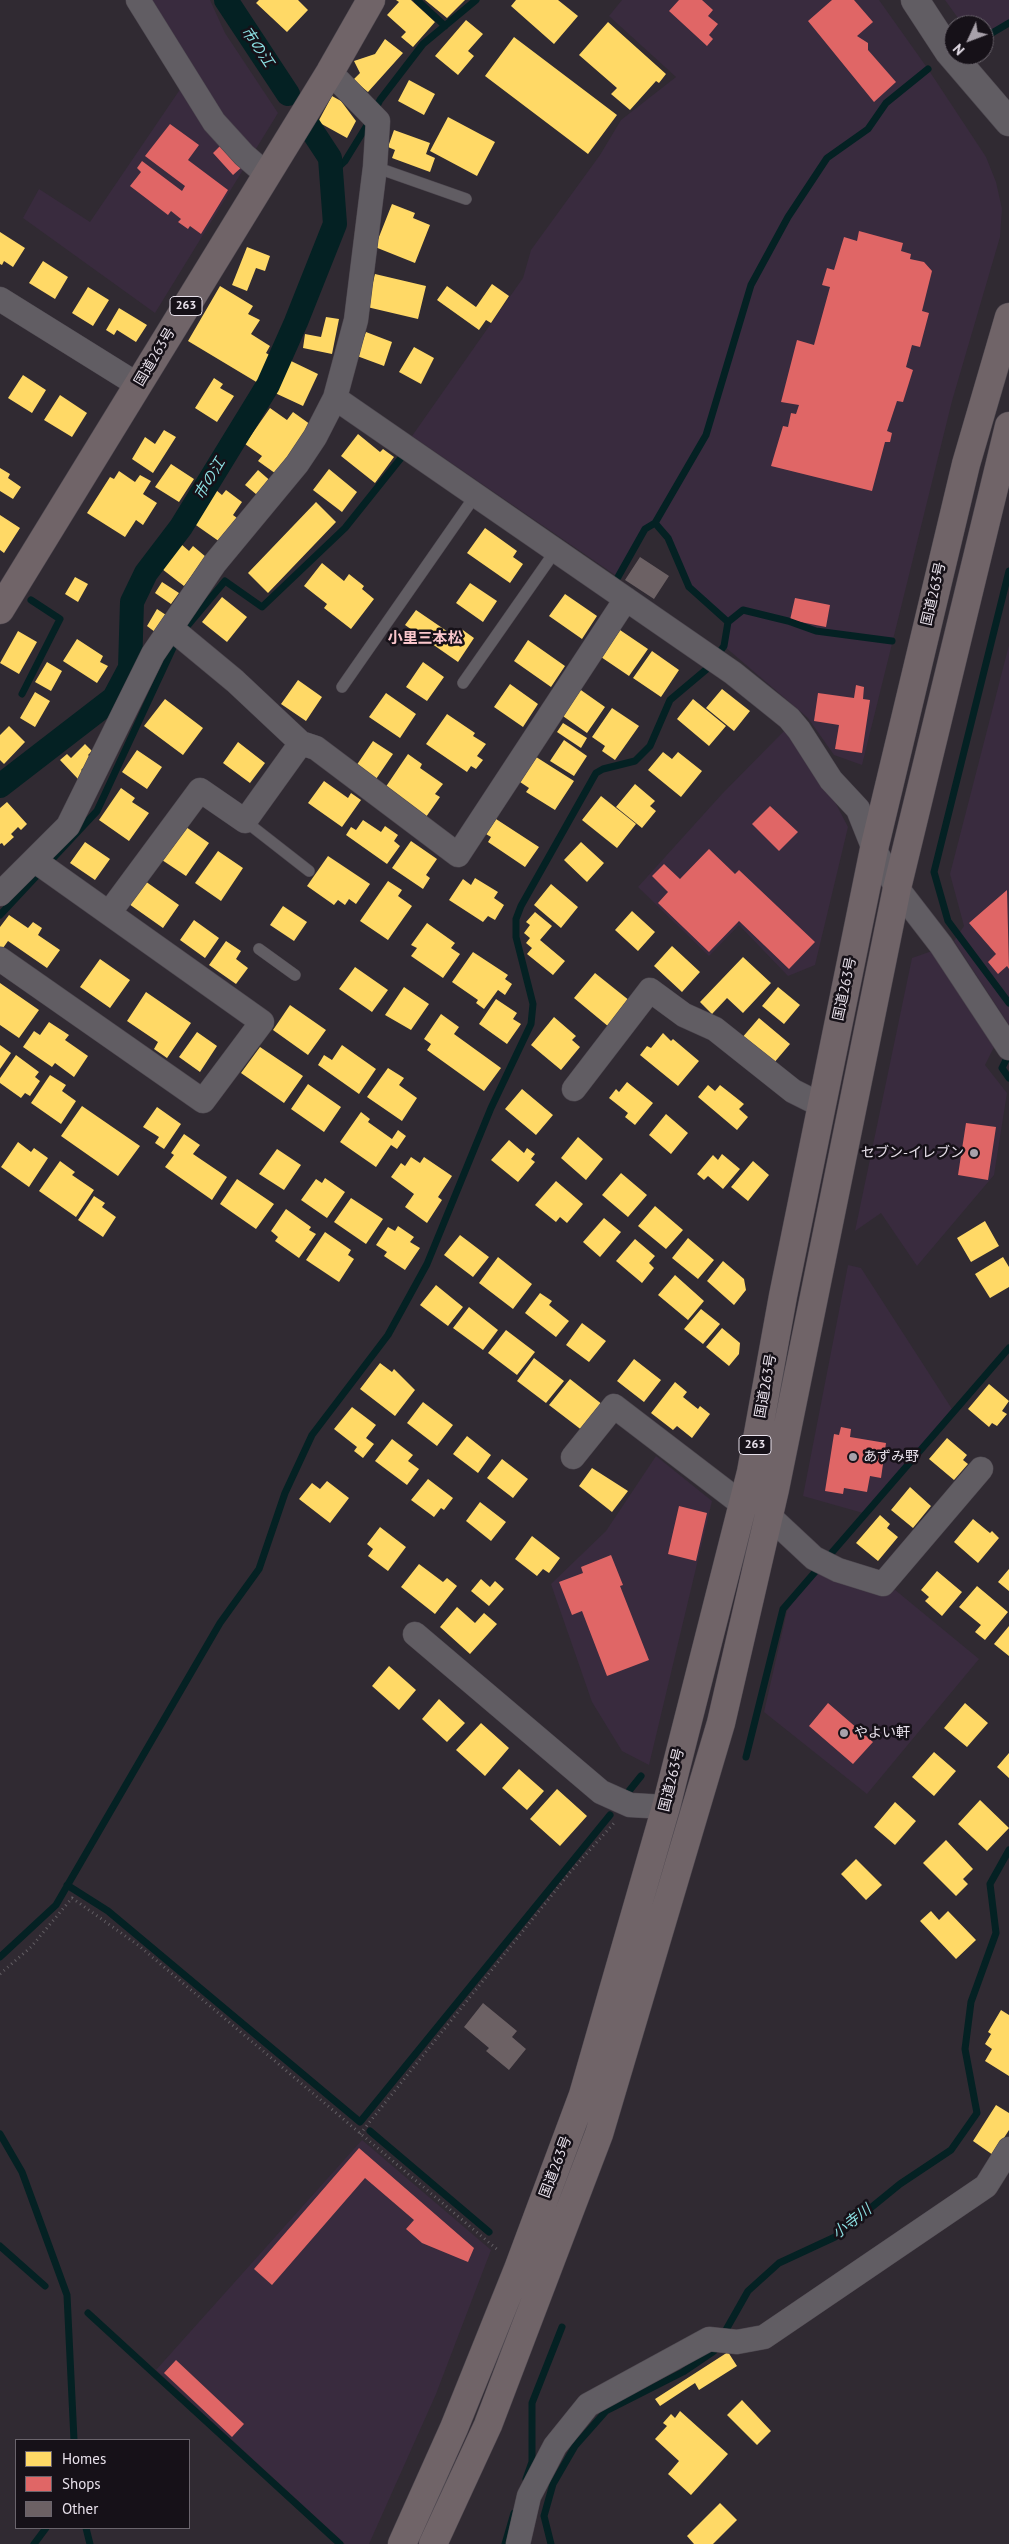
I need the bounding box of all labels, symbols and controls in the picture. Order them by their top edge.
north arrow [944,15,994,65]
water label: 市の江 [237,23,277,71]
text: N [949,40,968,59]
road number: 263 [170,296,202,316]
street label: 国道263号 [131,325,179,389]
water label: 市の江 [191,455,229,503]
street label: 国道263号 [919,560,949,628]
district label: 小里三本松 [388,630,462,648]
street label: 国道263号 [830,956,860,1022]
place label: セブン-イレブン [861,1145,964,1161]
marker: セブン-イレブン [968,1147,980,1159]
street label: 国道263号 [752,1353,780,1419]
road number: 263 [739,1436,771,1454]
place label: あずみ野 [863,1449,919,1465]
marker: あずみ野 [847,1451,859,1463]
place label: やよい軒 [854,1725,910,1741]
marker: やよい軒 [838,1727,850,1739]
street label: 国道263号 [656,1746,688,1814]
street label: 国道263号 [537,2134,575,2200]
water label: 小寺川 [829,2201,875,2243]
legend [15,2439,190,2529]
text: Homes [62,2449,106,2468]
text: Shops [62,2474,101,2493]
text: Other [62,2499,98,2518]

